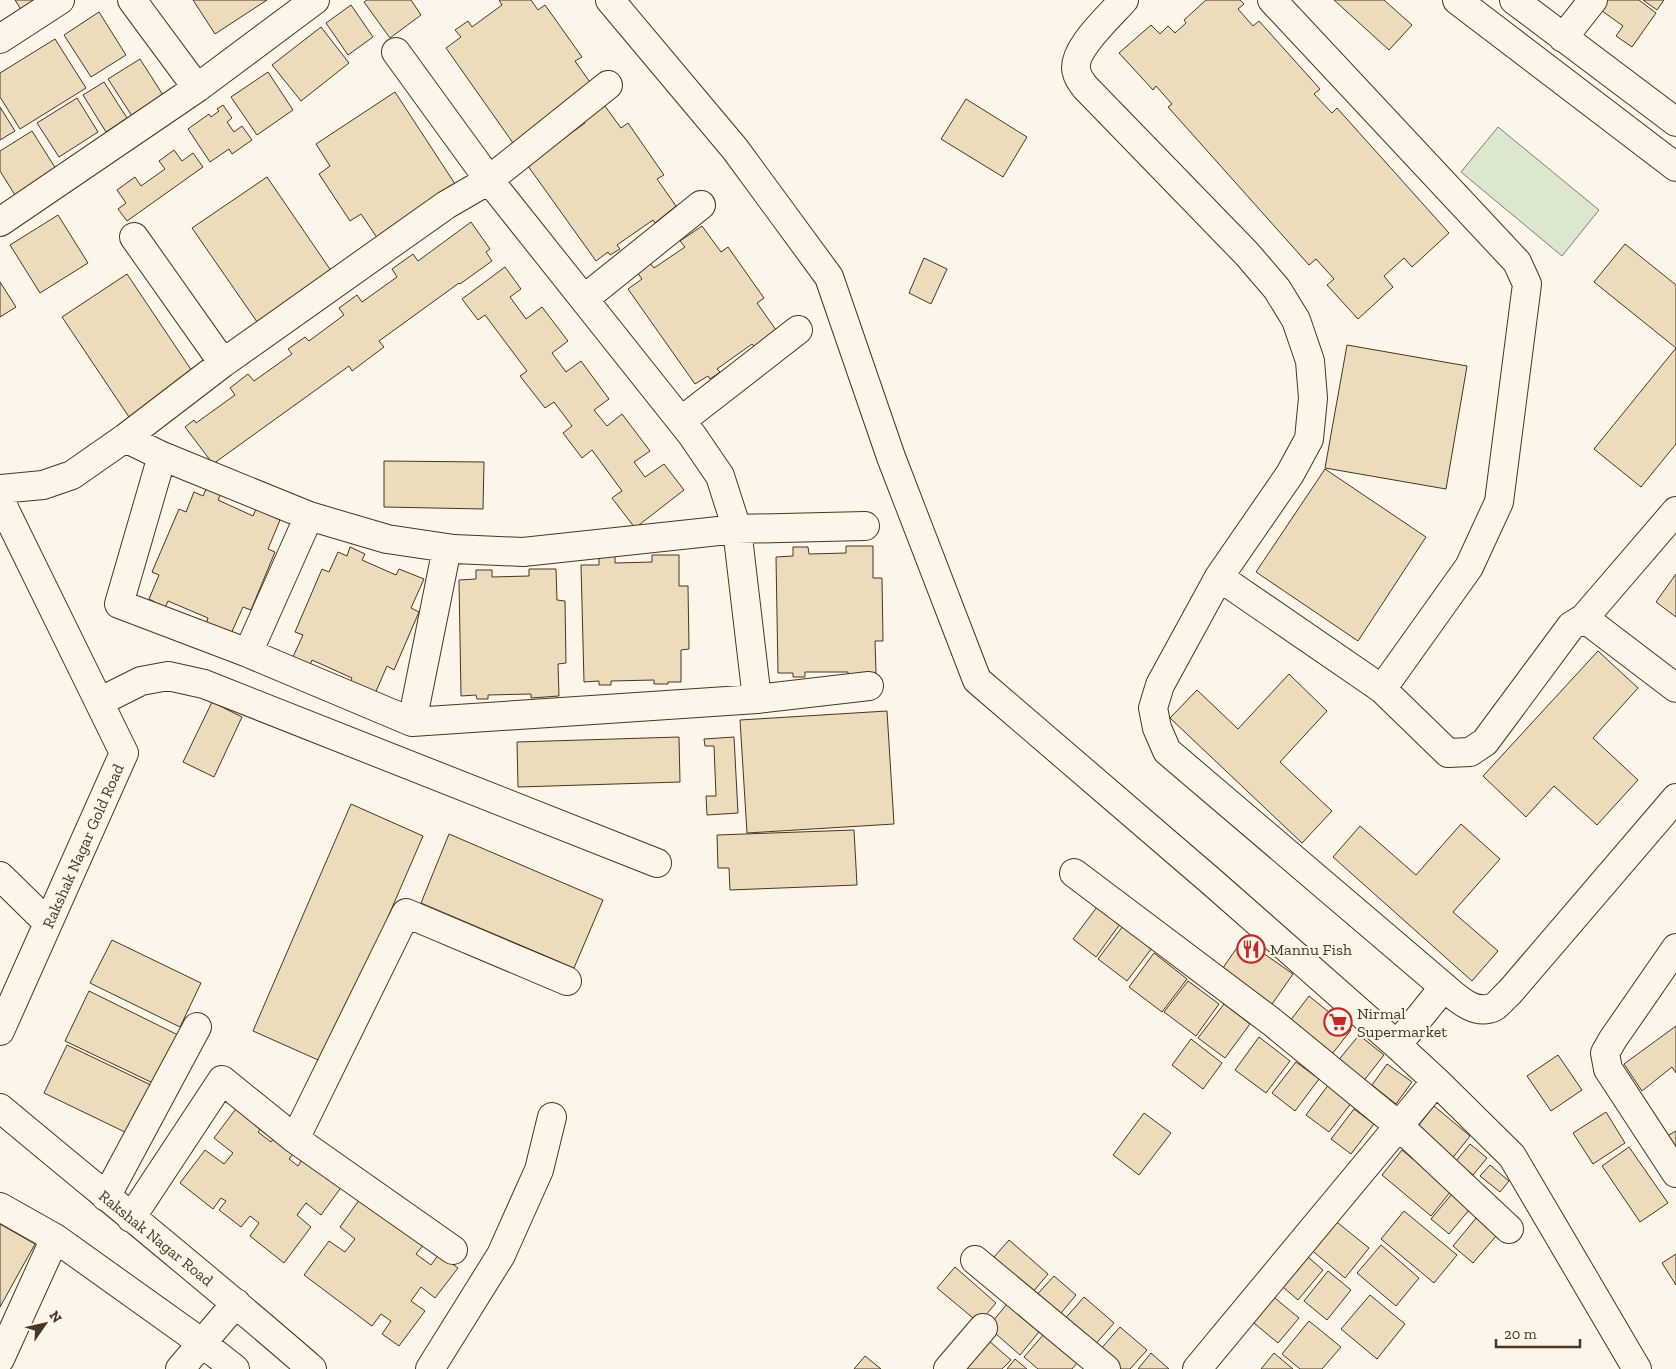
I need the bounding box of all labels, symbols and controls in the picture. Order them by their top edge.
street label: Rakshak Nagar Gold Road [38,761,128,931]
restaurant icon: Mannu Fish [1236,934,1266,964]
place label: Mannu Fish [1270,940,1352,959]
place label: Nirmal Supermarket [1357,1004,1447,1041]
supermarket icon: Nirmal Supermarket [1323,1007,1353,1037]
street label: Rakshak Nagar Road [95,1186,217,1290]
north arrow [20,1299,70,1349]
text: N [45,1308,66,1326]
scale bar [1496,1316,1580,1348]
text: 20 m [1504,1325,1537,1343]

